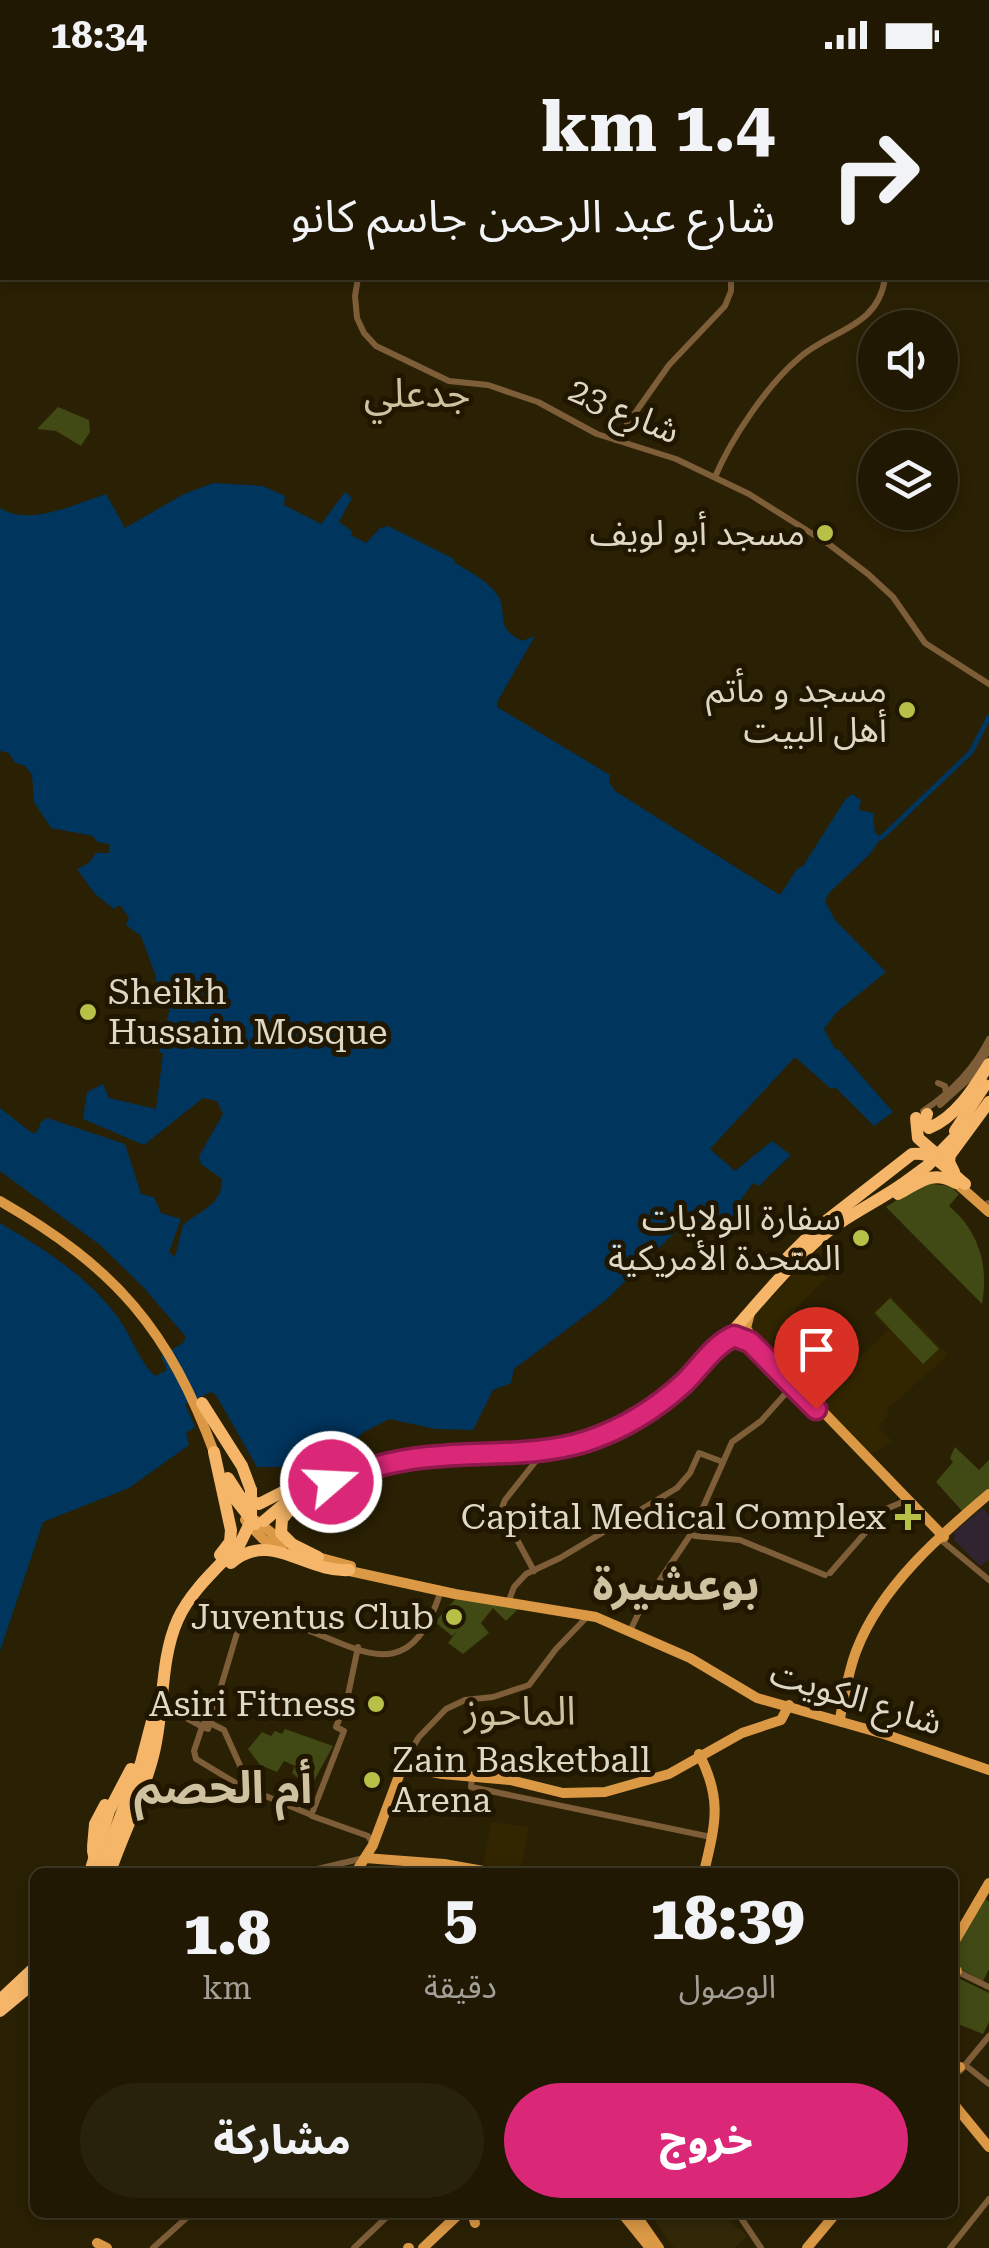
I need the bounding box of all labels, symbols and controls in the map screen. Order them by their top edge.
text: 18:34 [50,13,147,57]
text: 1.4 km [541,86,775,168]
icon: right [810,110,940,240]
text: شارع عبد الرحمن جاسم كانو [291,190,775,243]
map controls [858,310,958,530]
button: sound [858,310,958,410]
street label: شارع 23 [561,369,686,457]
district label: جدعلي [364,370,470,424]
button: layers [858,430,958,530]
place label: مسجد أبو لويف [590,511,805,554]
marker: مسجد أبو لويف [814,522,836,544]
place label: مسجد و مأتم أهل البيت [706,668,887,751]
marker: مسجد و مأتم أهل البيت [896,699,918,721]
place label: Sheikh Hussain Mosque [108,972,388,1053]
marker: Sheikh Hussain Mosque [77,1001,99,1023]
place label: سفارة الولايات المتحدة الأمريكية [608,1198,841,1279]
marker: سفارة الولايات المتحدة الأمريكية [850,1227,872,1249]
pin [774,1307,859,1410]
icon: arrive [789,1322,844,1377]
position arrow [279,1430,383,1534]
place label: Capital Medical Complex [461,1497,886,1538]
marker: Capital Medical Complex [895,1504,921,1530]
district label: بوعشيرة [593,1558,759,1611]
place label: Juventus Club [191,1597,434,1638]
marker: Juventus Club [443,1606,465,1628]
street label: شارع الكويت [764,1652,947,1748]
place label: Asiri Fitness [149,1684,356,1725]
district label: الماحوز [463,1688,576,1735]
marker: Asiri Fitness [365,1693,387,1715]
place label: Zain Basketball Arena [392,1740,651,1821]
district label: أم الحصم [134,1758,312,1821]
marker: Zain Basketball Arena [361,1769,383,1791]
text: 5 [444,1883,477,1954]
text: 18:39 [650,1883,805,1954]
text: 1.8 [183,1898,271,1969]
text: دقيقة [424,1968,497,2006]
text: الوصول [679,1968,776,2006]
text: km [202,1969,252,2007]
button: مشاركة [80,2083,484,2198]
button: خروج [504,2083,908,2198]

